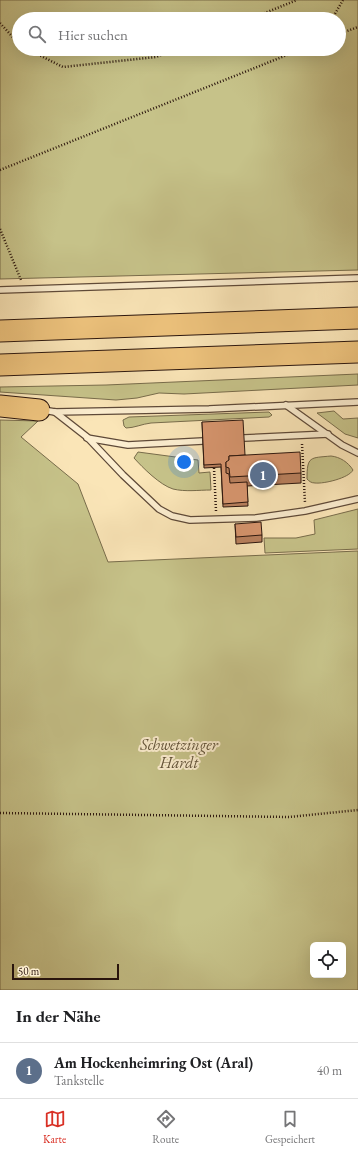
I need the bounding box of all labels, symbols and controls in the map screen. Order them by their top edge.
search box [12,12,346,56]
icon: search [26,23,48,45]
text: Hier suchen [58,25,128,44]
your location [174,452,194,472]
pin: 1 [250,460,276,490]
park label: Schwetzinger Hardt [139,734,219,773]
map controls [310,942,346,978]
button: locate [310,942,346,978]
scale bar [12,962,119,981]
text: 50 m [18,964,39,978]
text: In der Nähe [16,1005,101,1027]
text: Am Hockenheimring Ost (Aral) [54,1053,253,1072]
text: 1 [26,1062,32,1079]
text: 40 m [317,1062,342,1079]
text: Tankstelle [54,1072,104,1089]
tab: Karte [43,1108,66,1146]
tab: Route [152,1108,179,1146]
tab: Gespeichert [265,1108,315,1146]

